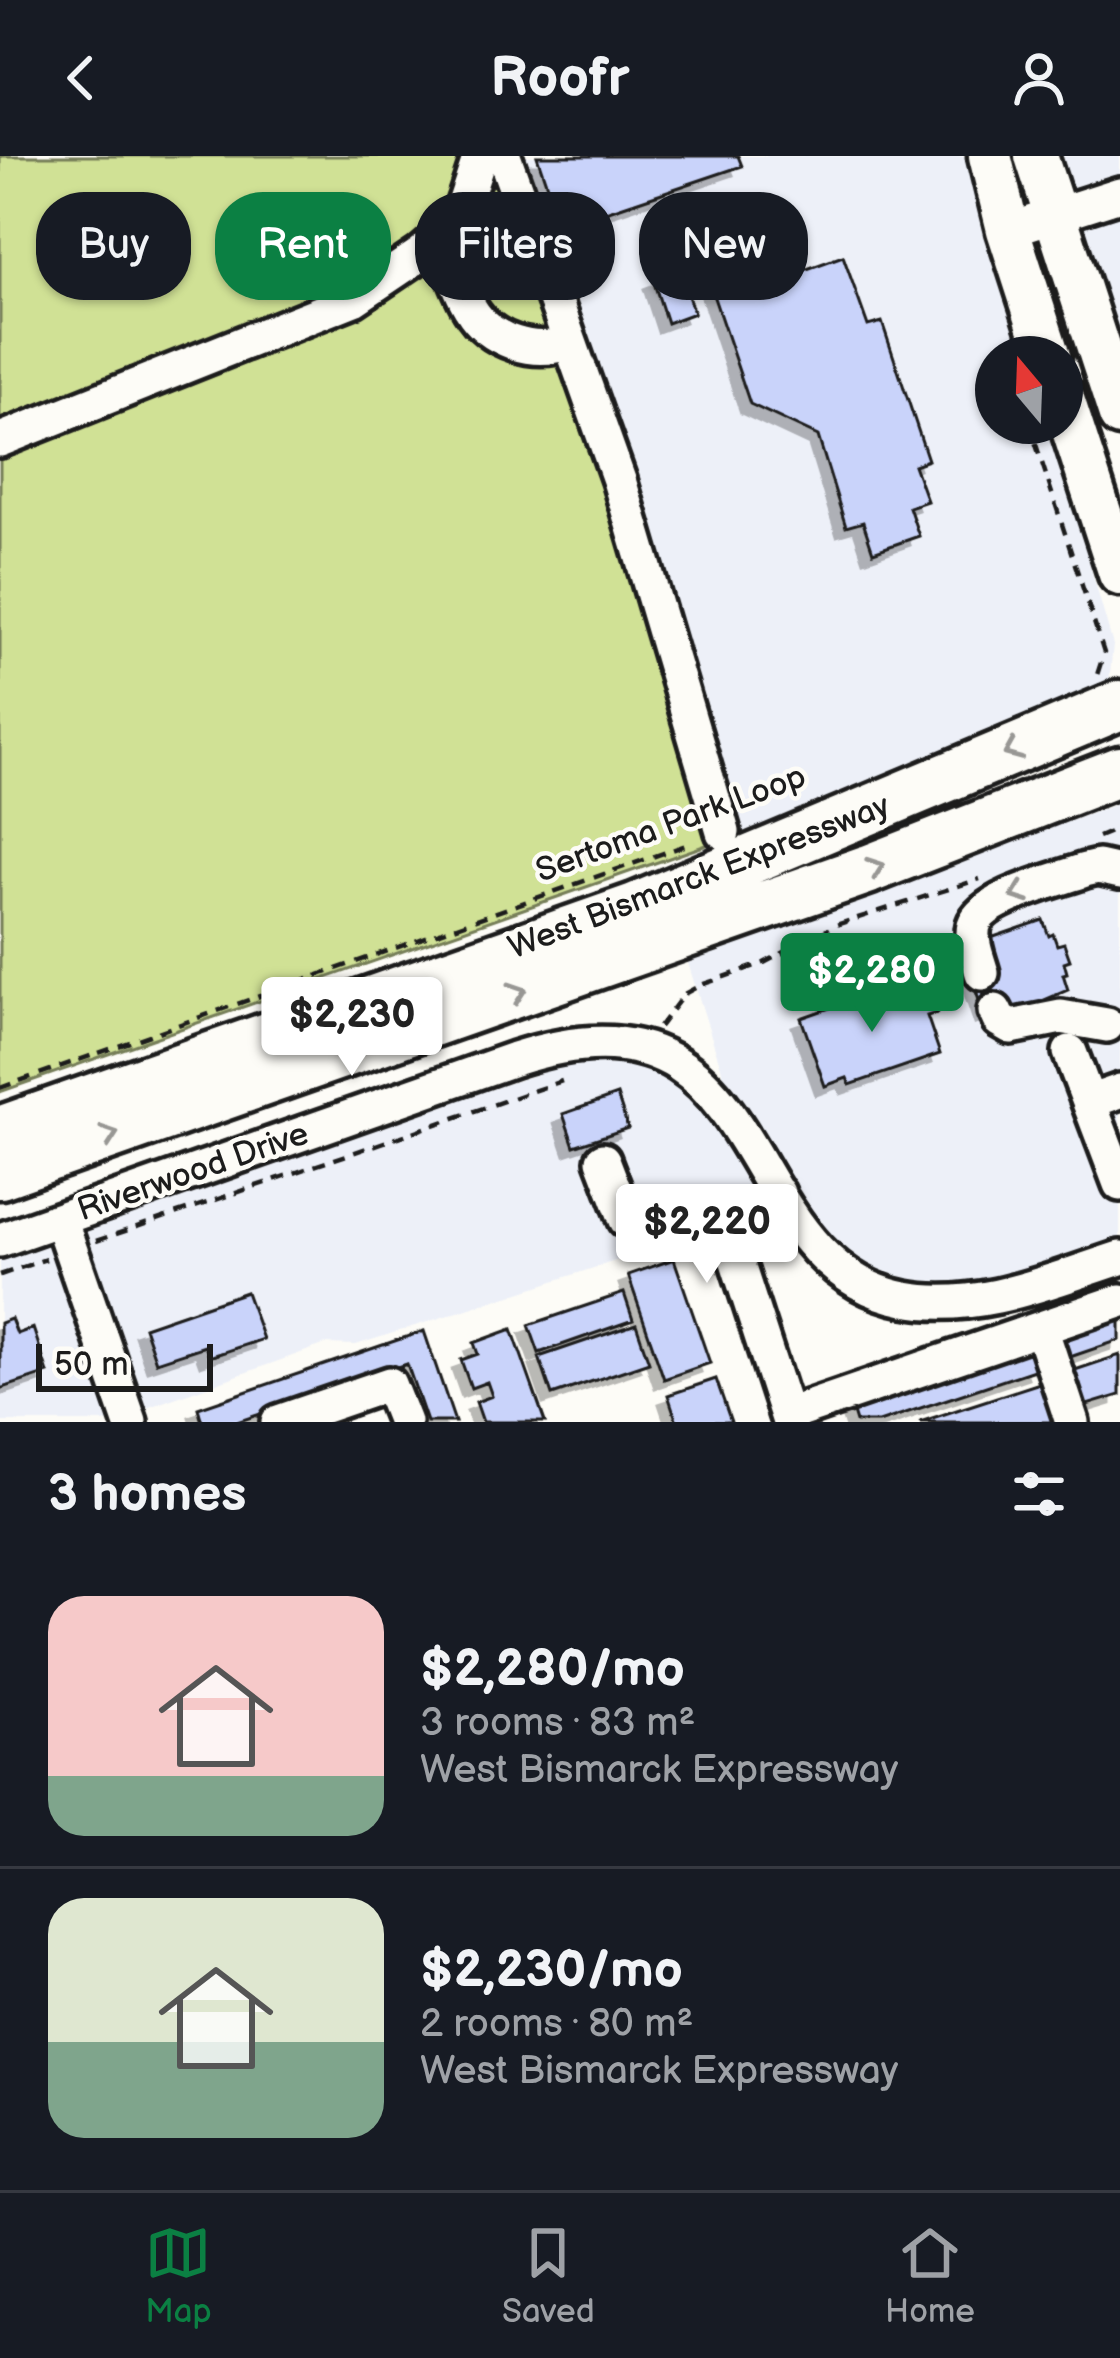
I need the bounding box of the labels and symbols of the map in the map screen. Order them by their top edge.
north arrow [975,336,1083,444]
one-way arrow [1003,736,1025,760]
street label: Sertoma Park Loop [531,757,811,891]
street label: West Bismarck Expressway [503,786,895,968]
one-way arrow [864,857,885,881]
one-way arrow [1010,880,1031,904]
pin: $2,280 [774,933,970,1035]
pin: $2,230 [254,977,450,1079]
one-way arrow [506,982,527,1006]
street label: Riverwood Drive [72,1114,314,1230]
one-way arrow [99,1125,120,1149]
pin: $2,220 [609,1184,805,1286]
scale bar [36,1338,213,1391]

